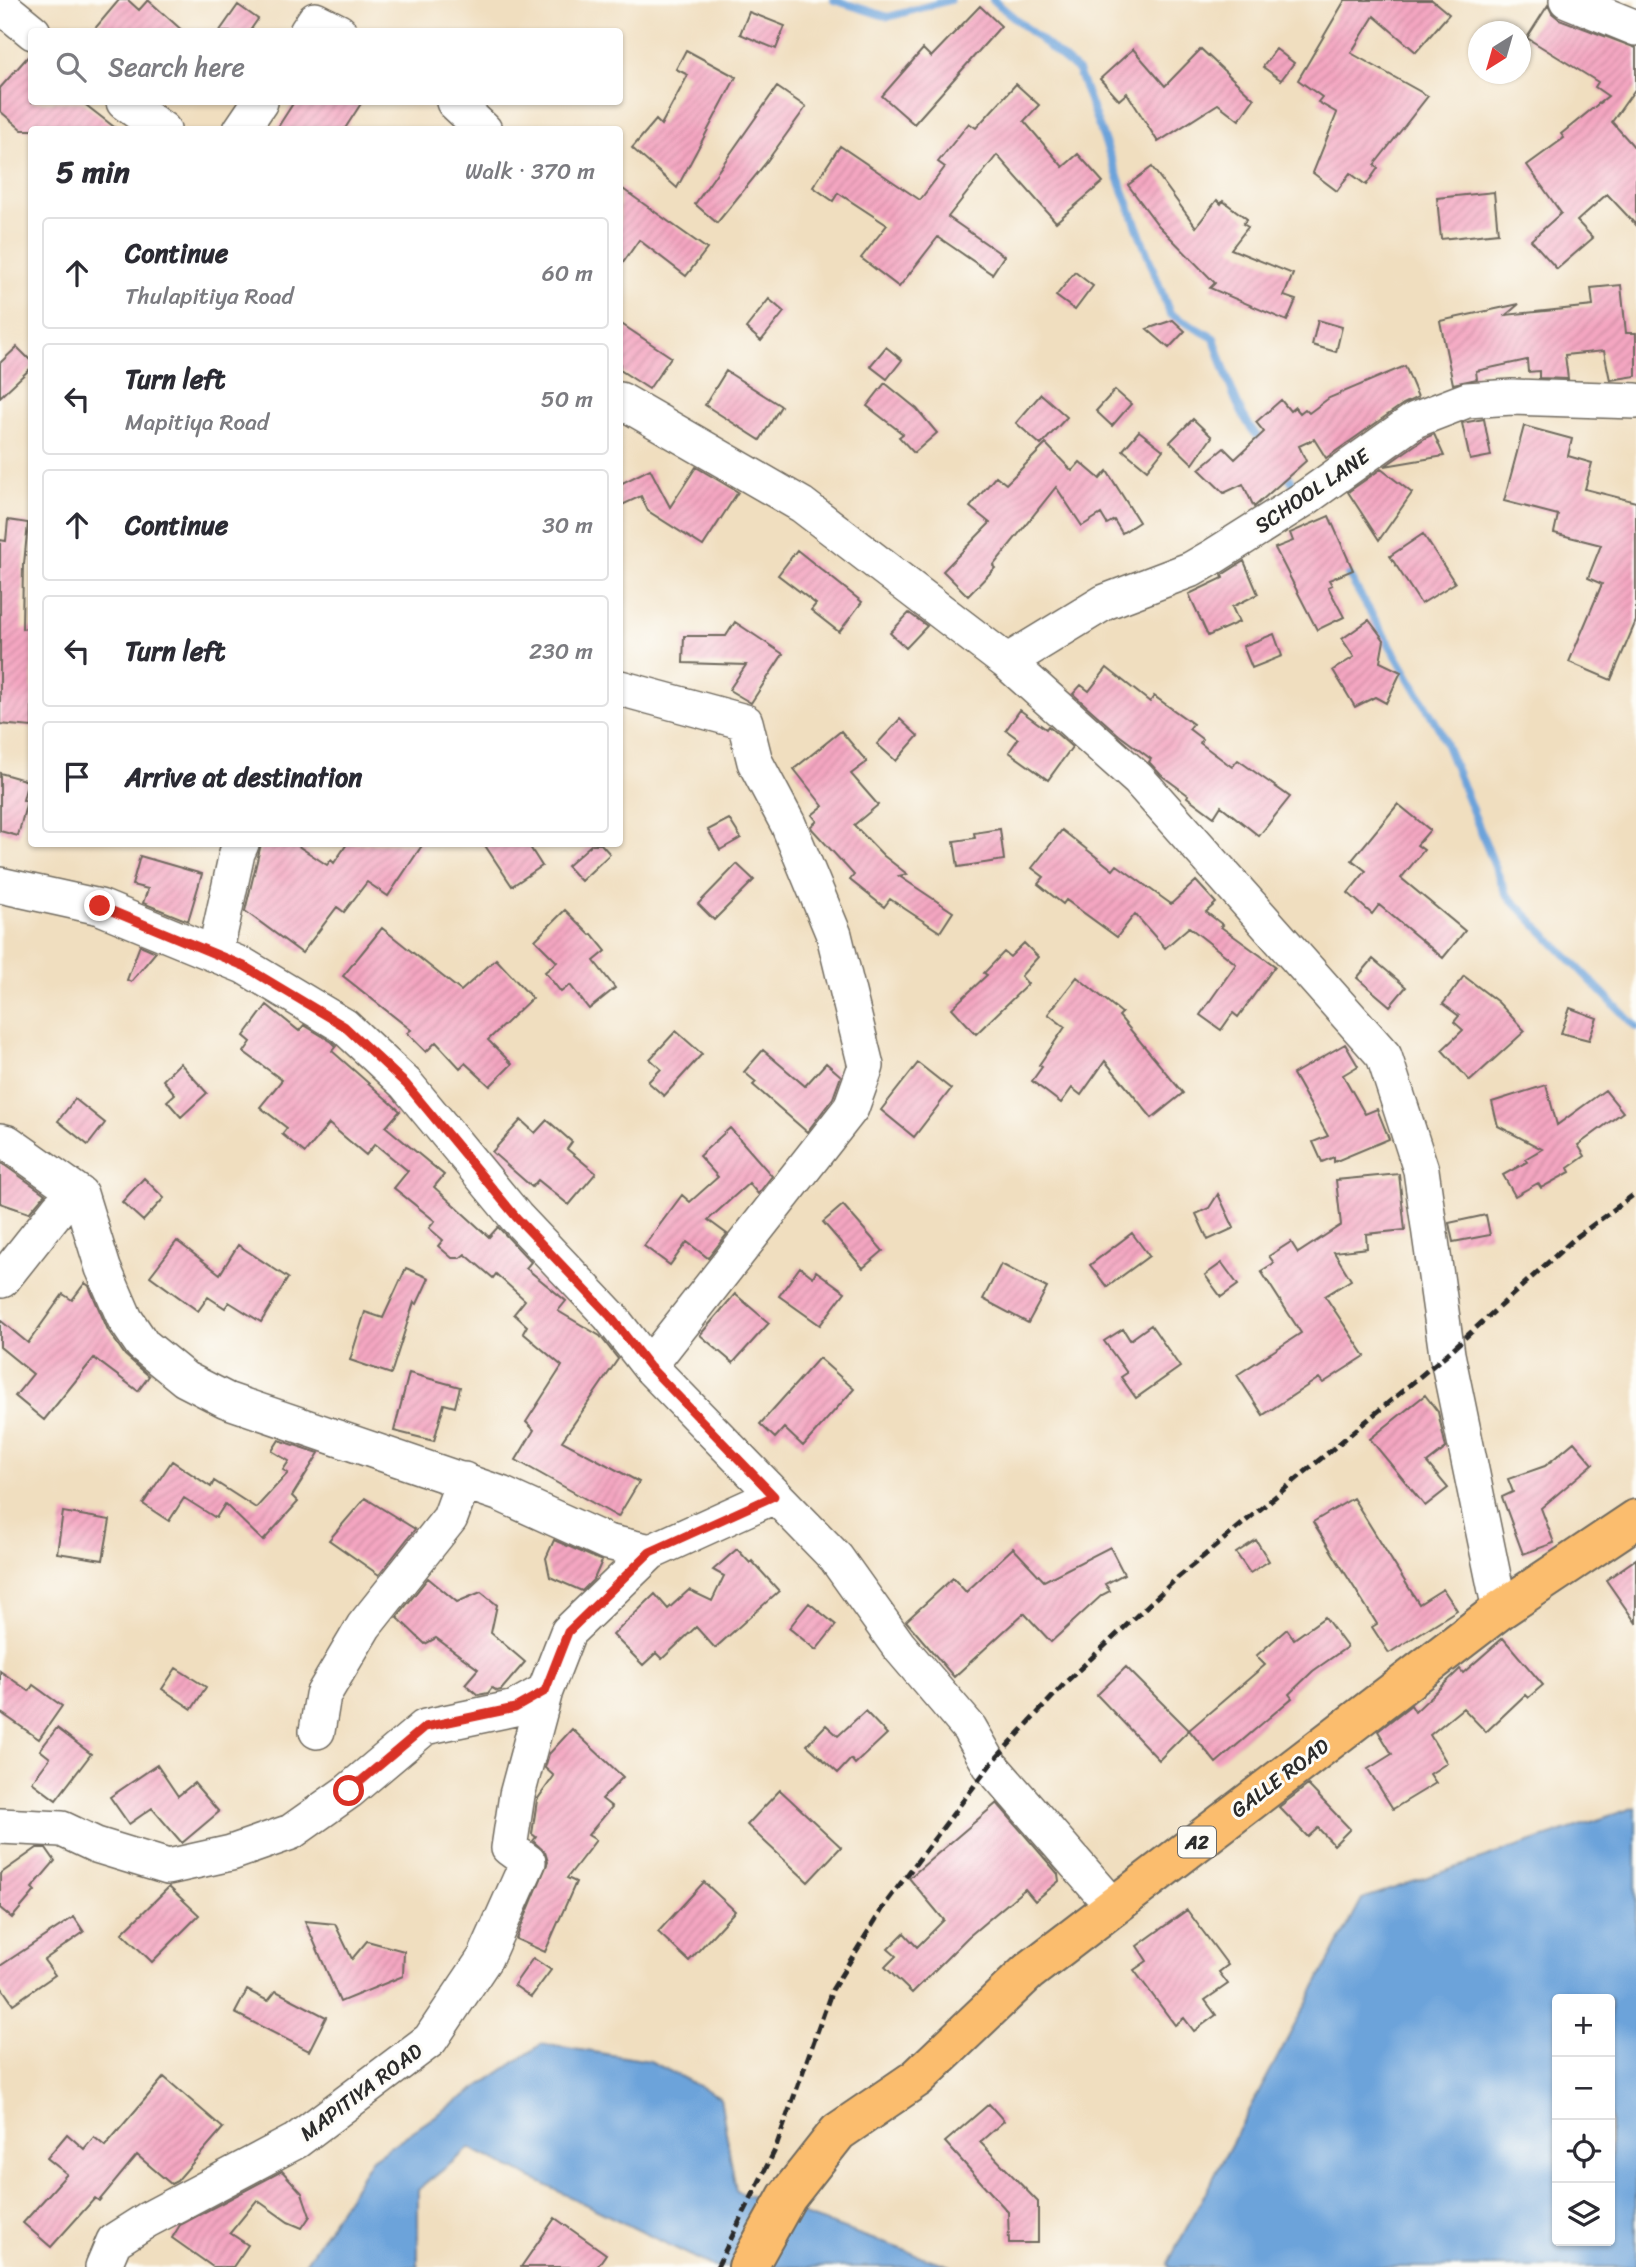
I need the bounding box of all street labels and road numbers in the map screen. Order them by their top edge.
street label: SCHOOL LANE [1246,437,1379,544]
street label: GALLE ROAD [1222,1728,1338,1828]
road number: A2 [1178,1826,1216,1858]
street label: MAPITIYA ROAD [291,2032,431,2151]

